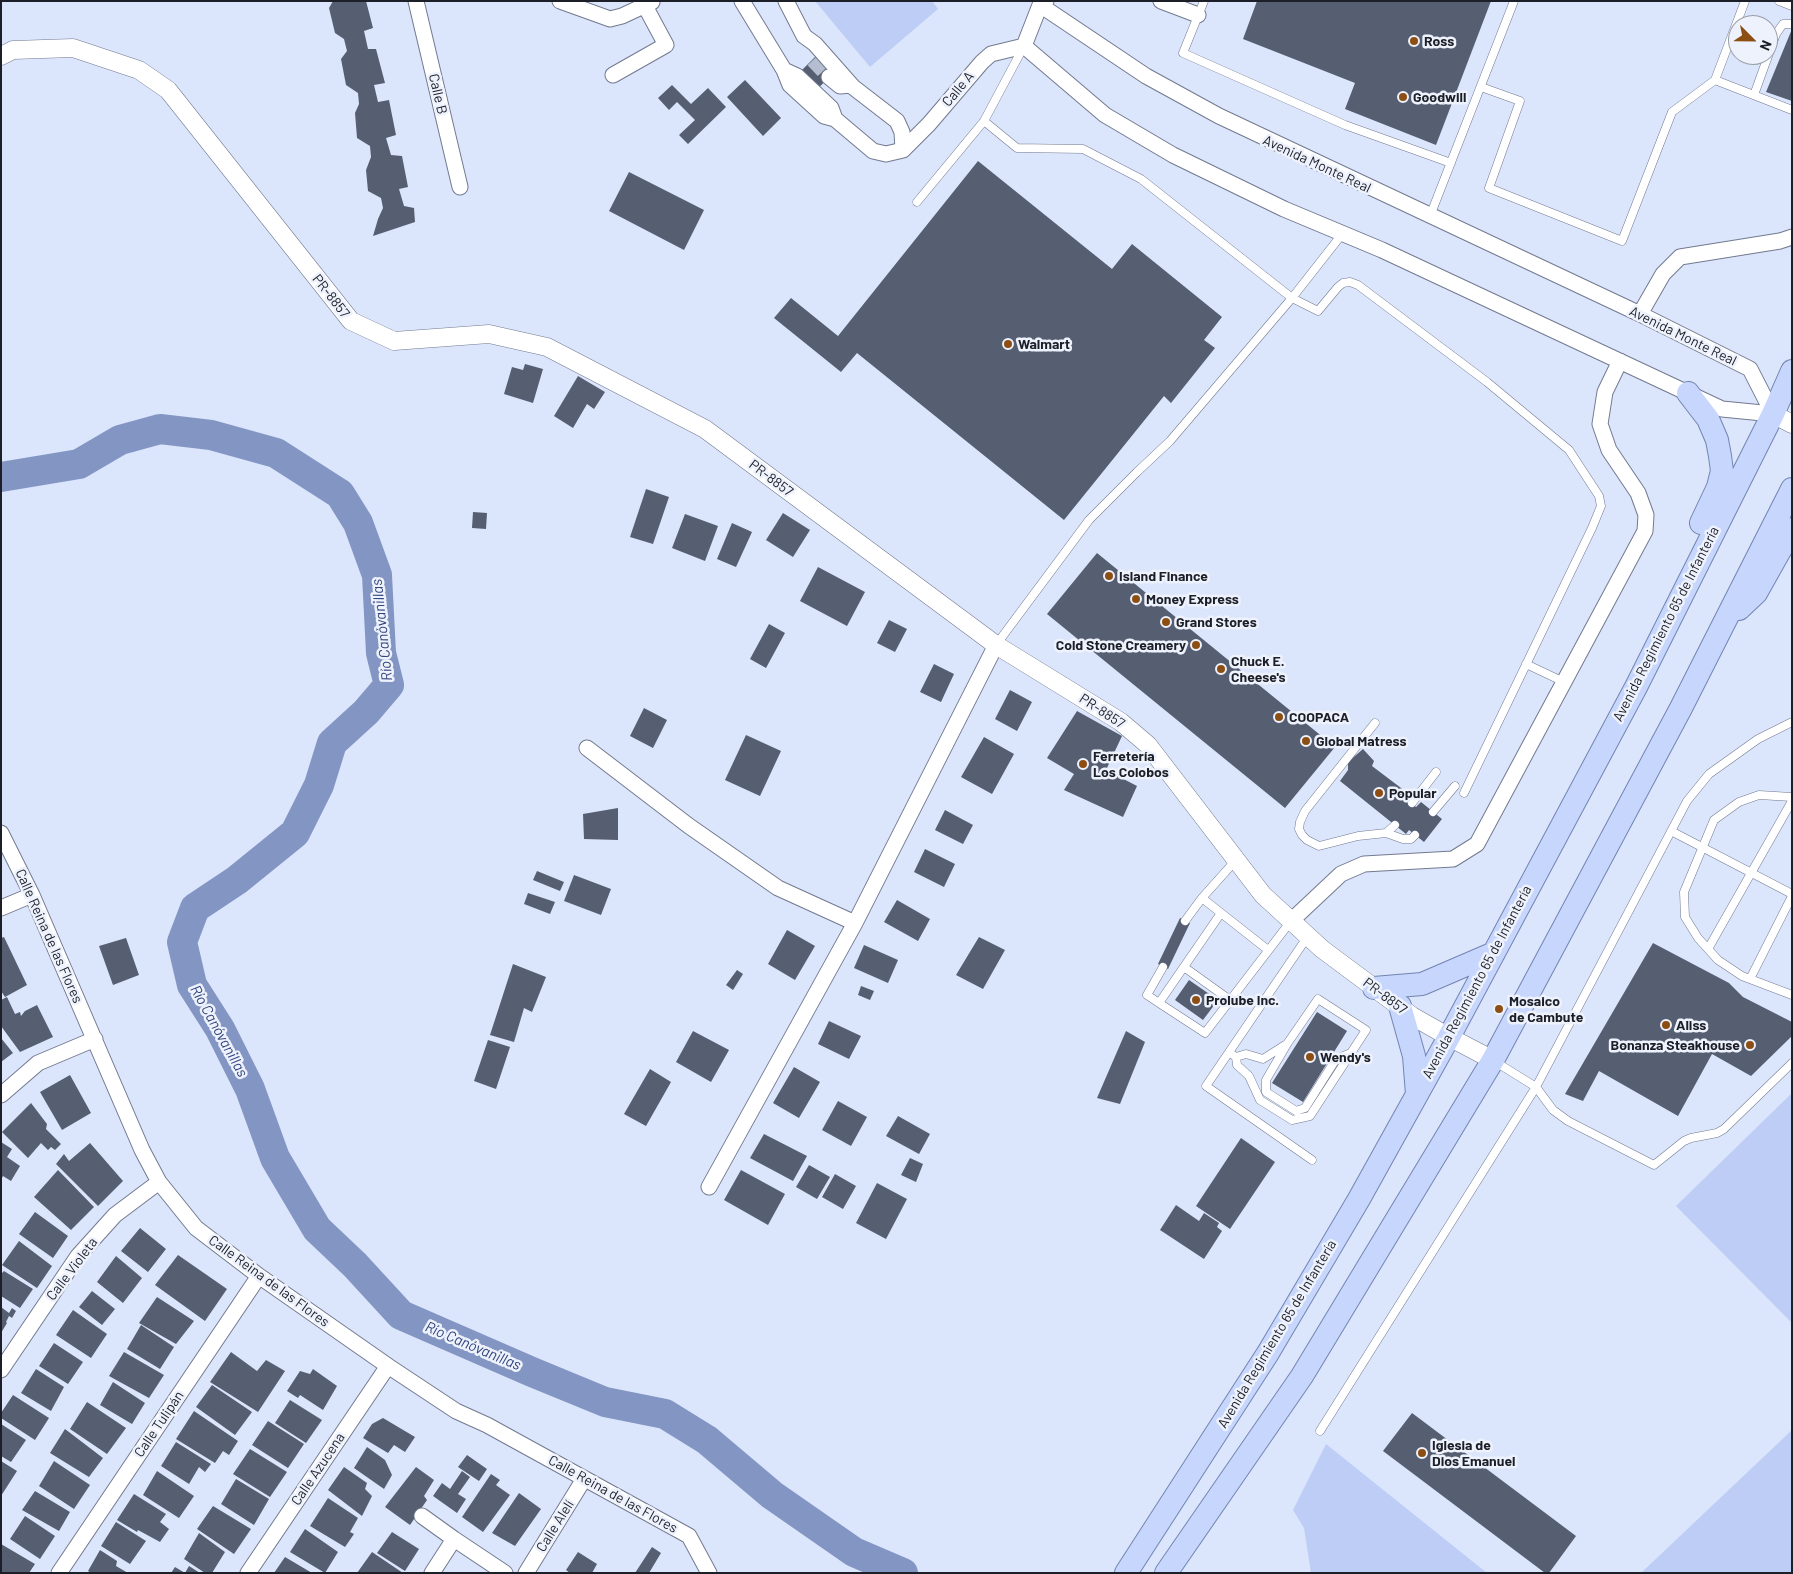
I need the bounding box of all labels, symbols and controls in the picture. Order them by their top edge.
north arrow [1728,15,1778,65]
place label: Ross [1424,33,1454,49]
marker: Ross [1408,35,1420,47]
text: N [1757,38,1776,53]
street label: Calle A [938,68,978,110]
street label: Calle B [425,72,451,116]
place label: Goodwill [1413,89,1466,105]
marker: Goodwill [1397,91,1409,103]
street label: Avenida Monte Real [1260,132,1374,196]
street label: PR-8857 [309,271,353,321]
street label: Avenida Monte Real [1627,303,1739,369]
place label: Walmart [1018,336,1070,352]
marker: Walmart [1002,338,1014,350]
street label: PR-8857 [746,456,796,500]
street label: Avenida Regimiento 65 de Infantería [1609,524,1723,724]
place label: Island Finance [1119,568,1208,584]
marker: Island Finance [1103,570,1115,582]
water label: Río Canóvanillas [368,578,396,682]
place label: Money Express [1146,591,1239,607]
marker: Money Express [1130,593,1142,605]
place label: Grand Stores [1176,614,1257,630]
marker: Grand Stores [1160,616,1172,628]
place label: Cold Stone Creamery [1056,637,1186,653]
marker: Cold Stone Creamery [1190,639,1202,651]
place label: Chuck E. Cheese's [1231,653,1285,686]
marker: Chuck E. Cheese's [1215,663,1227,675]
street label: PR-8857 [1076,690,1128,732]
place label: COOPACA [1289,709,1349,725]
marker: COOPACA [1273,711,1285,723]
place label: Global Matress [1316,733,1407,749]
marker: Global Matress [1300,735,1312,747]
place label: Ferretería Los Colobos [1093,748,1169,780]
marker: Ferretería Los Colobos [1077,758,1089,770]
place label: Popular [1389,785,1437,801]
marker: Popular [1373,787,1385,799]
street label: Calle Reina de las Flores [12,866,86,1006]
street label: Avenida Regimiento 65 de Infantería [1419,882,1535,1082]
street label: PR-8857 [1360,974,1410,1018]
water label: Río Canóvanillas [186,982,252,1080]
place label: Prolube Inc. [1206,992,1279,1008]
place label: Mosaico de Cambute [1509,993,1583,1026]
marker: Prolube Inc. [1190,994,1202,1006]
marker: Mosaico de Cambute [1493,1003,1505,1015]
place label: Aliss [1676,1017,1706,1033]
marker: Aliss [1660,1019,1672,1031]
place label: Bonanza Steakhouse [1610,1037,1740,1053]
marker: Bonanza Steakhouse [1744,1039,1756,1051]
place label: Wendy's [1320,1049,1371,1065]
marker: Wendy's [1304,1051,1316,1063]
street label: Calle Reina de las Flores [205,1232,333,1330]
street label: Calle Violeta [43,1234,101,1304]
street label: Avenida Regimiento 65 de Infantería [1214,1237,1340,1431]
water label: Río Canóvanillas [422,1318,524,1374]
street label: Calle Tulipán [131,1388,187,1460]
street label: Calle Azucena [288,1430,348,1508]
place label: Iglesia de Dios Emanuel [1432,1437,1515,1470]
marker: Iglesia de Dios Emanuel [1416,1447,1428,1459]
street label: Calle Reina de las Flores [546,1451,680,1537]
street label: Calle Alelí [533,1497,577,1555]

